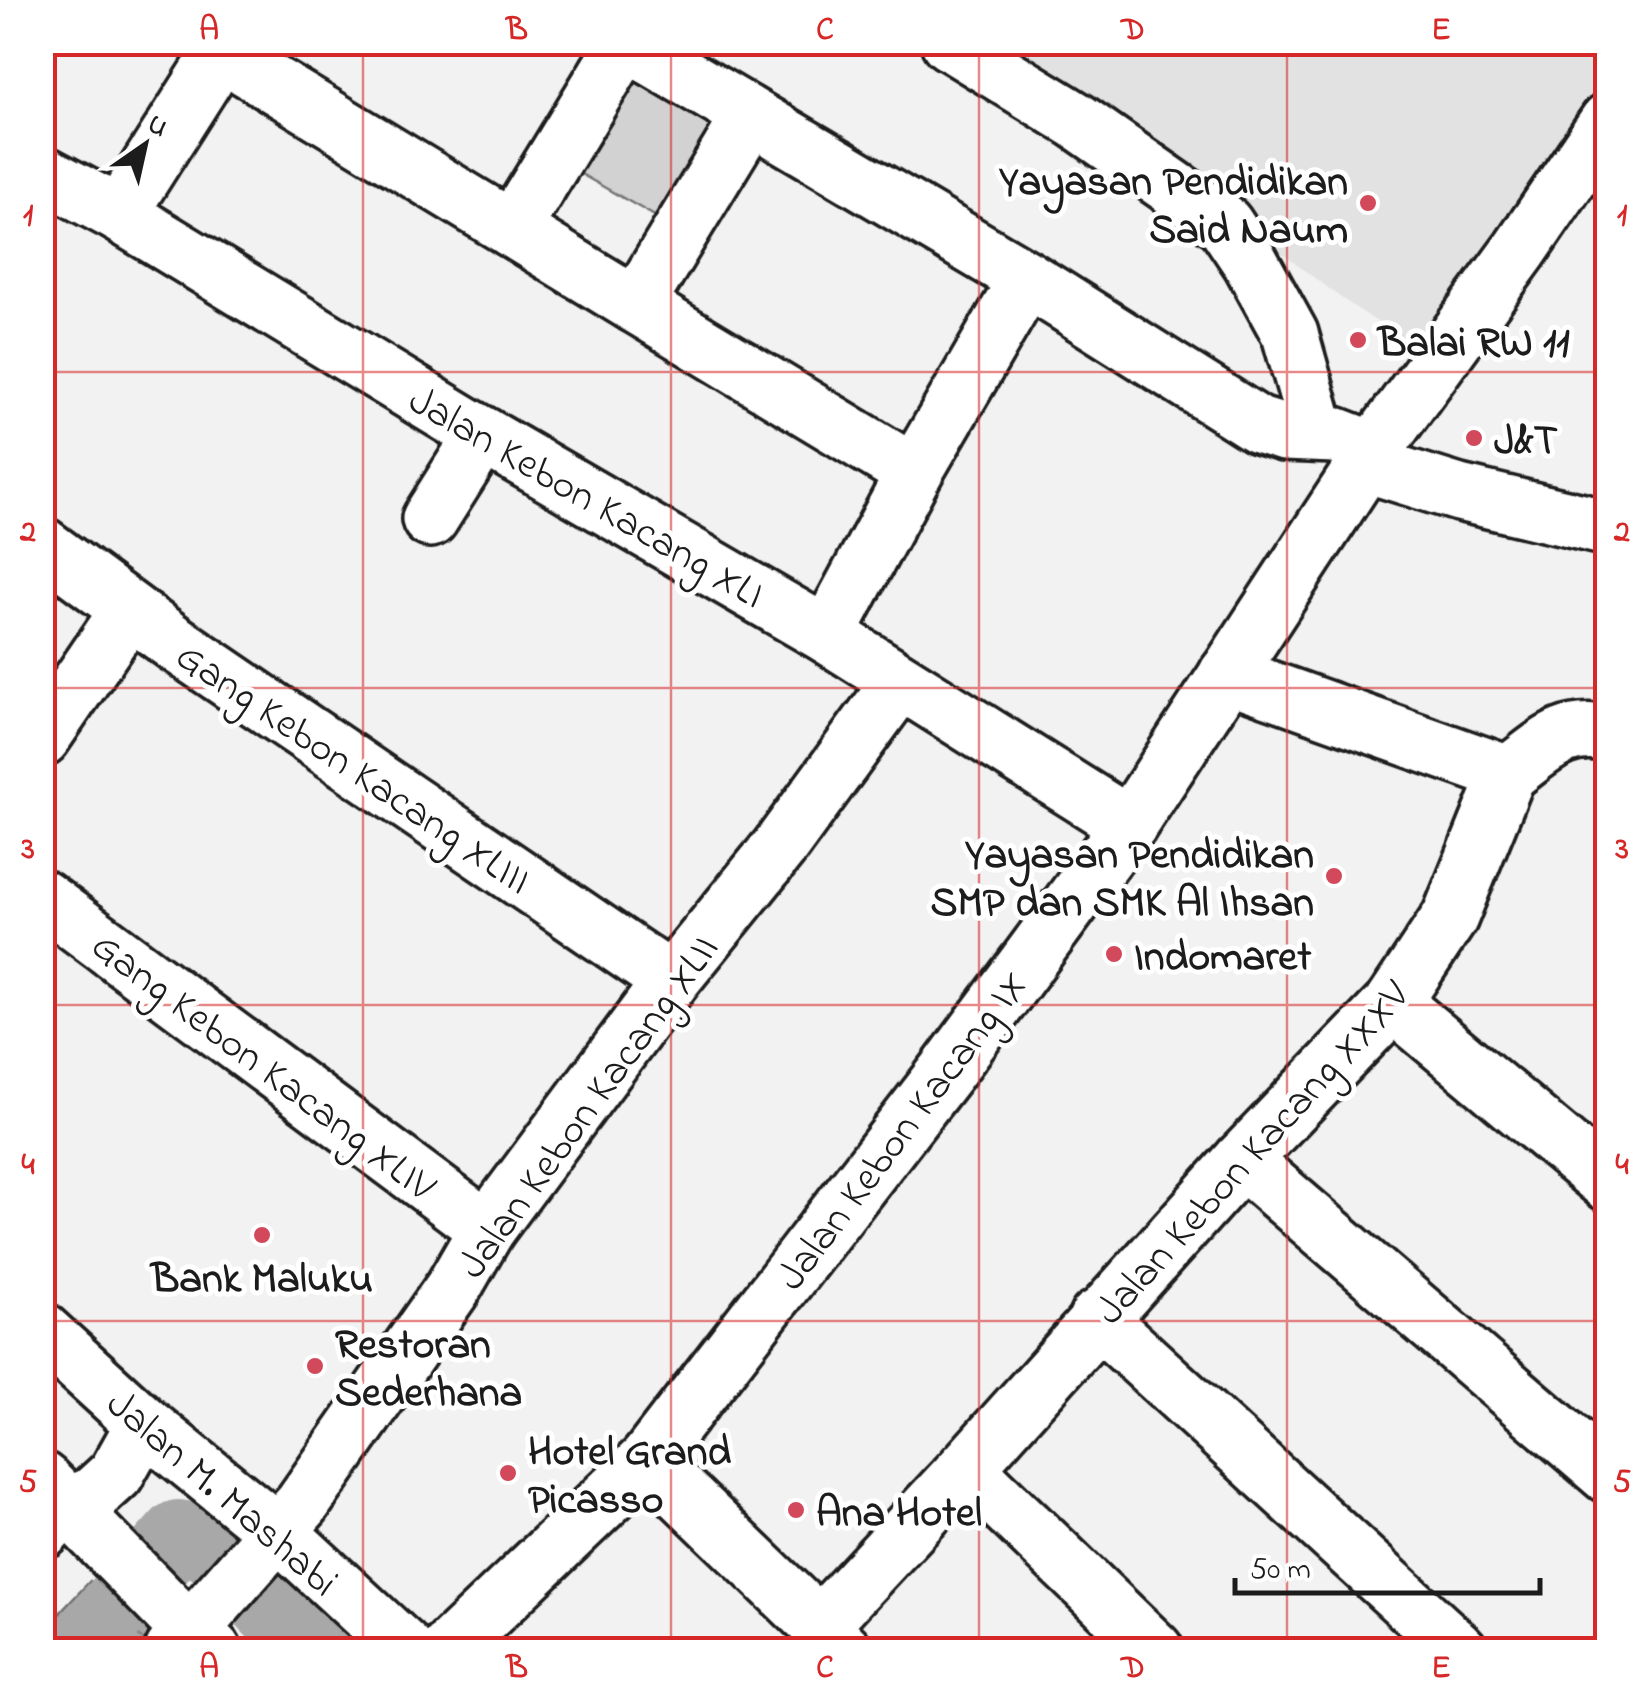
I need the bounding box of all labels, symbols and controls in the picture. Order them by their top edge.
text: A [199,8,219,55]
text: B [504,8,528,55]
text: C [816,8,834,55]
text: D [1119,8,1145,55]
text: E [1431,8,1451,55]
north arrow [95,95,195,195]
text: U [138,105,176,149]
place label: Yayasan Pendidikan Said Naum [998,153,1348,262]
marker: Yayasan Pendidikan Said Naum [1357,192,1379,214]
text: 1 [23,194,33,241]
text: 1 [1617,194,1627,241]
place label: Balai RW 11 [1376,314,1570,375]
marker: Balai RW 11 [1347,329,1369,351]
street label: Jalan Kebon Kacang XLI [396,372,775,626]
place label: J&T [1494,412,1558,473]
marker: J&T [1463,427,1485,449]
text: 2 [19,510,36,557]
text: 2 [1613,510,1630,557]
street label: Gang Kebon Kacang XLIII [162,628,543,912]
place label: Yayasan Pendidikan SMP dan SMK Al Ihsan [930,826,1314,935]
text: 3 [20,827,35,874]
text: 3 [1614,827,1629,874]
marker: Yayasan Pendidikan SMP dan SMK Al Ihsan [1323,865,1345,887]
street label: Gang Kebon Kacang XLIV [77,918,448,1218]
street label: Jalan Kebon Kacang XLII [444,923,736,1292]
place label: Indomaret [1134,928,1312,989]
marker: Indomaret [1103,943,1125,965]
street label: Jalan Kebon Kacang IX [763,959,1044,1305]
street label: Jalan Kebon Kacang XXXV [1082,968,1425,1340]
text: 4 [21,1143,35,1190]
text: 4 [1615,1143,1629,1190]
marker: Bank Maluku [251,1224,273,1246]
place label: Bank Maluku [149,1250,373,1311]
place label: Restoran Sederhana [335,1316,522,1425]
marker: Restoran Sederhana [304,1355,326,1377]
street label: Jalan M. Mashabi [91,1376,351,1613]
place label: Hotel Grand Picasso [528,1423,731,1532]
text: 5 [19,1460,37,1507]
text: 5 [1613,1460,1631,1507]
marker: Hotel Grand Picasso [497,1462,519,1484]
place label: Ana Hotel [816,1484,982,1545]
marker: Ana Hotel [785,1499,807,1521]
scale bar [1235,1533,1540,1595]
text: 50 m [1250,1549,1311,1593]
text: A [199,1646,219,1693]
text: B [504,1646,528,1693]
text: C [816,1646,834,1693]
text: D [1119,1646,1145,1693]
text: E [1431,1646,1451,1693]

